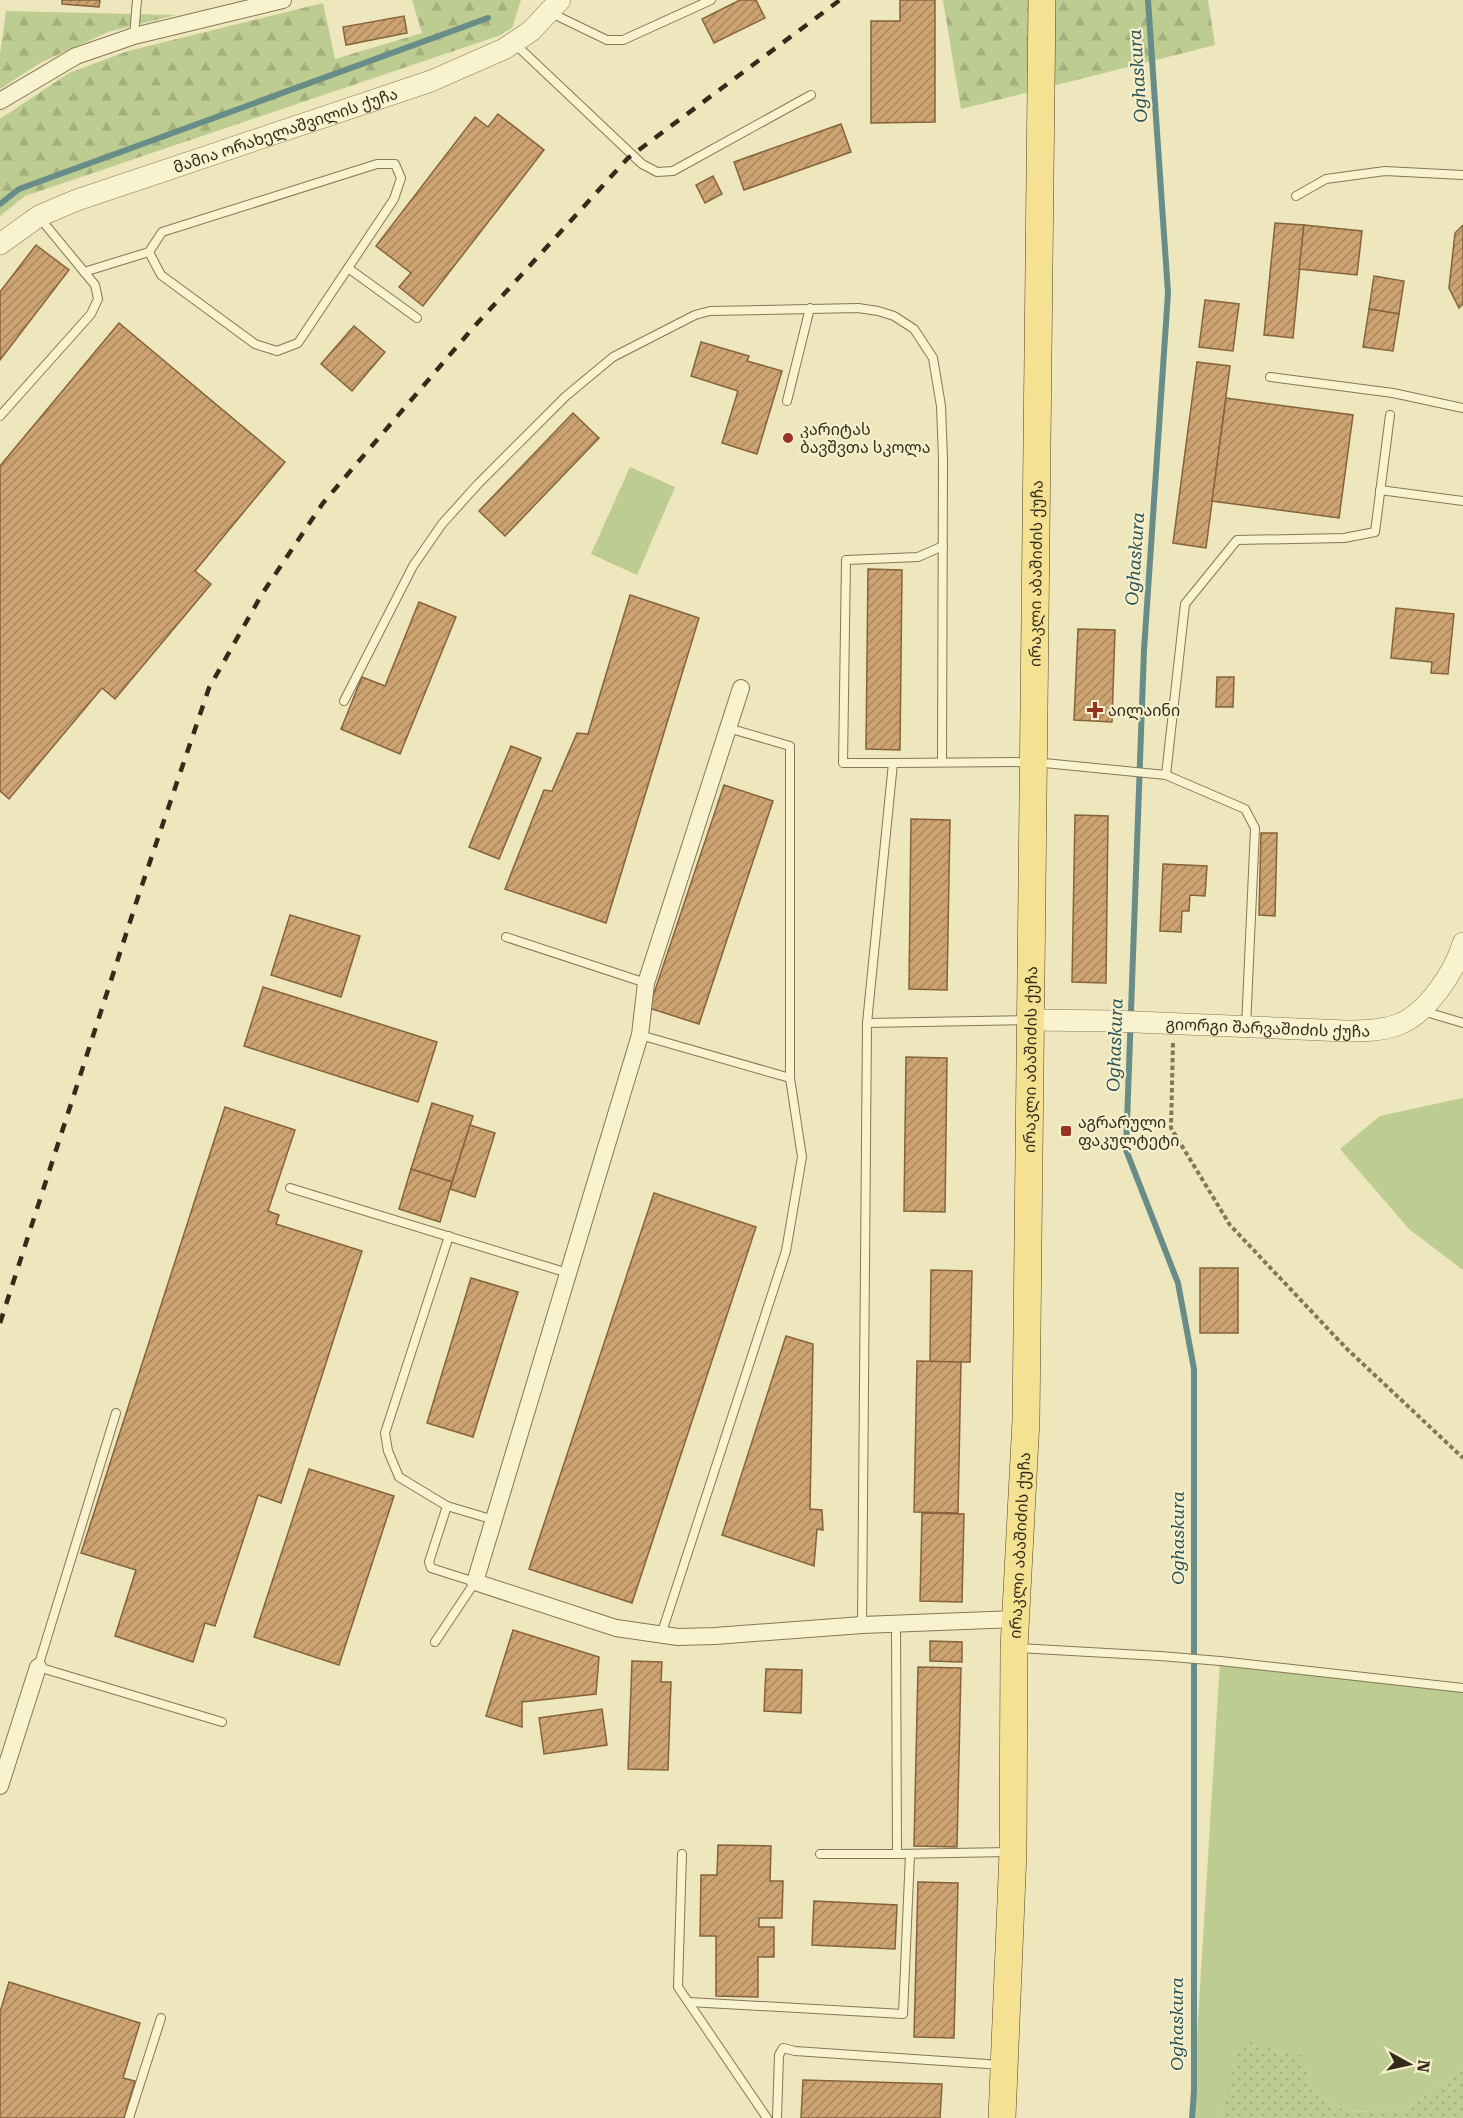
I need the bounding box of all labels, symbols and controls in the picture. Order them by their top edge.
water label: Oghaskura [1124,28,1151,123]
street label: მამია ორახელაშვილის ქუჩა [171,84,400,177]
place label: კარიტას ბავშვთა სკოლა [800,420,931,458]
marker: კარიტას ბავშვთა სკოლა [781,431,795,445]
street label: ირაკლი აბაშიძის ქუჩა [1025,480,1047,667]
water label: Oghaskura [1121,511,1148,606]
marker: აილაინი [1086,701,1104,719]
place label: აილაინი [1108,701,1180,721]
street label: ირაკლი აბაშიძის ქუჩა [1020,966,1041,1153]
water label: Oghaskura [1102,998,1127,1092]
street label: გიორგი შარვაშიძის ქუჩა [1165,1014,1371,1041]
place label: აგრარული ფაკულტეტი [1078,1113,1180,1151]
marker: აგრარული ფაკულტეტი [1059,1124,1073,1138]
street label: ირაკლი აბაშიძის ქუჩა [1006,1452,1034,1639]
water label: Oghaskura [1167,1491,1188,1585]
water label: Oghaskura [1166,1977,1187,2071]
north arrow [1379,2034,1439,2094]
text: N [1413,2059,1434,2073]

